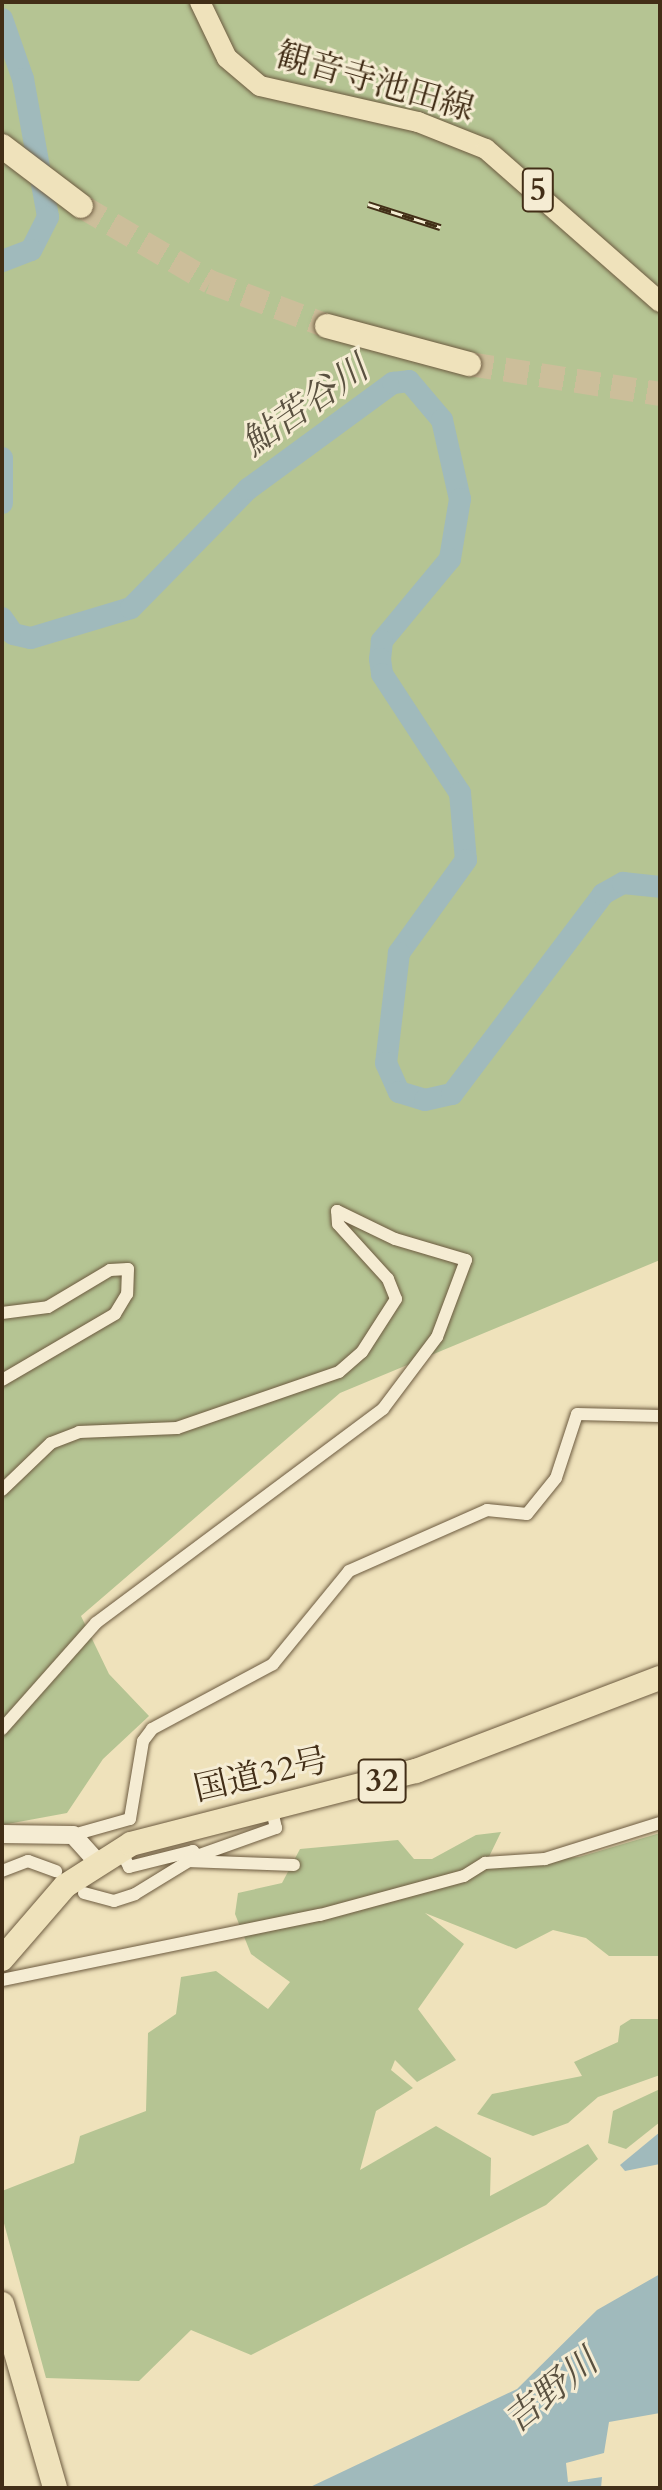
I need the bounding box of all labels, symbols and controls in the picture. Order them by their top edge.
street label: 観音寺池田線 [271,34,479,130]
road number: 5 [520,162,556,218]
water label: 鮎苦谷川 [234,347,376,465]
street label: 国道32号 [190,1740,332,1810]
road number: 32 [356,1753,408,1809]
water label: 吉野川 [495,2340,607,2442]

